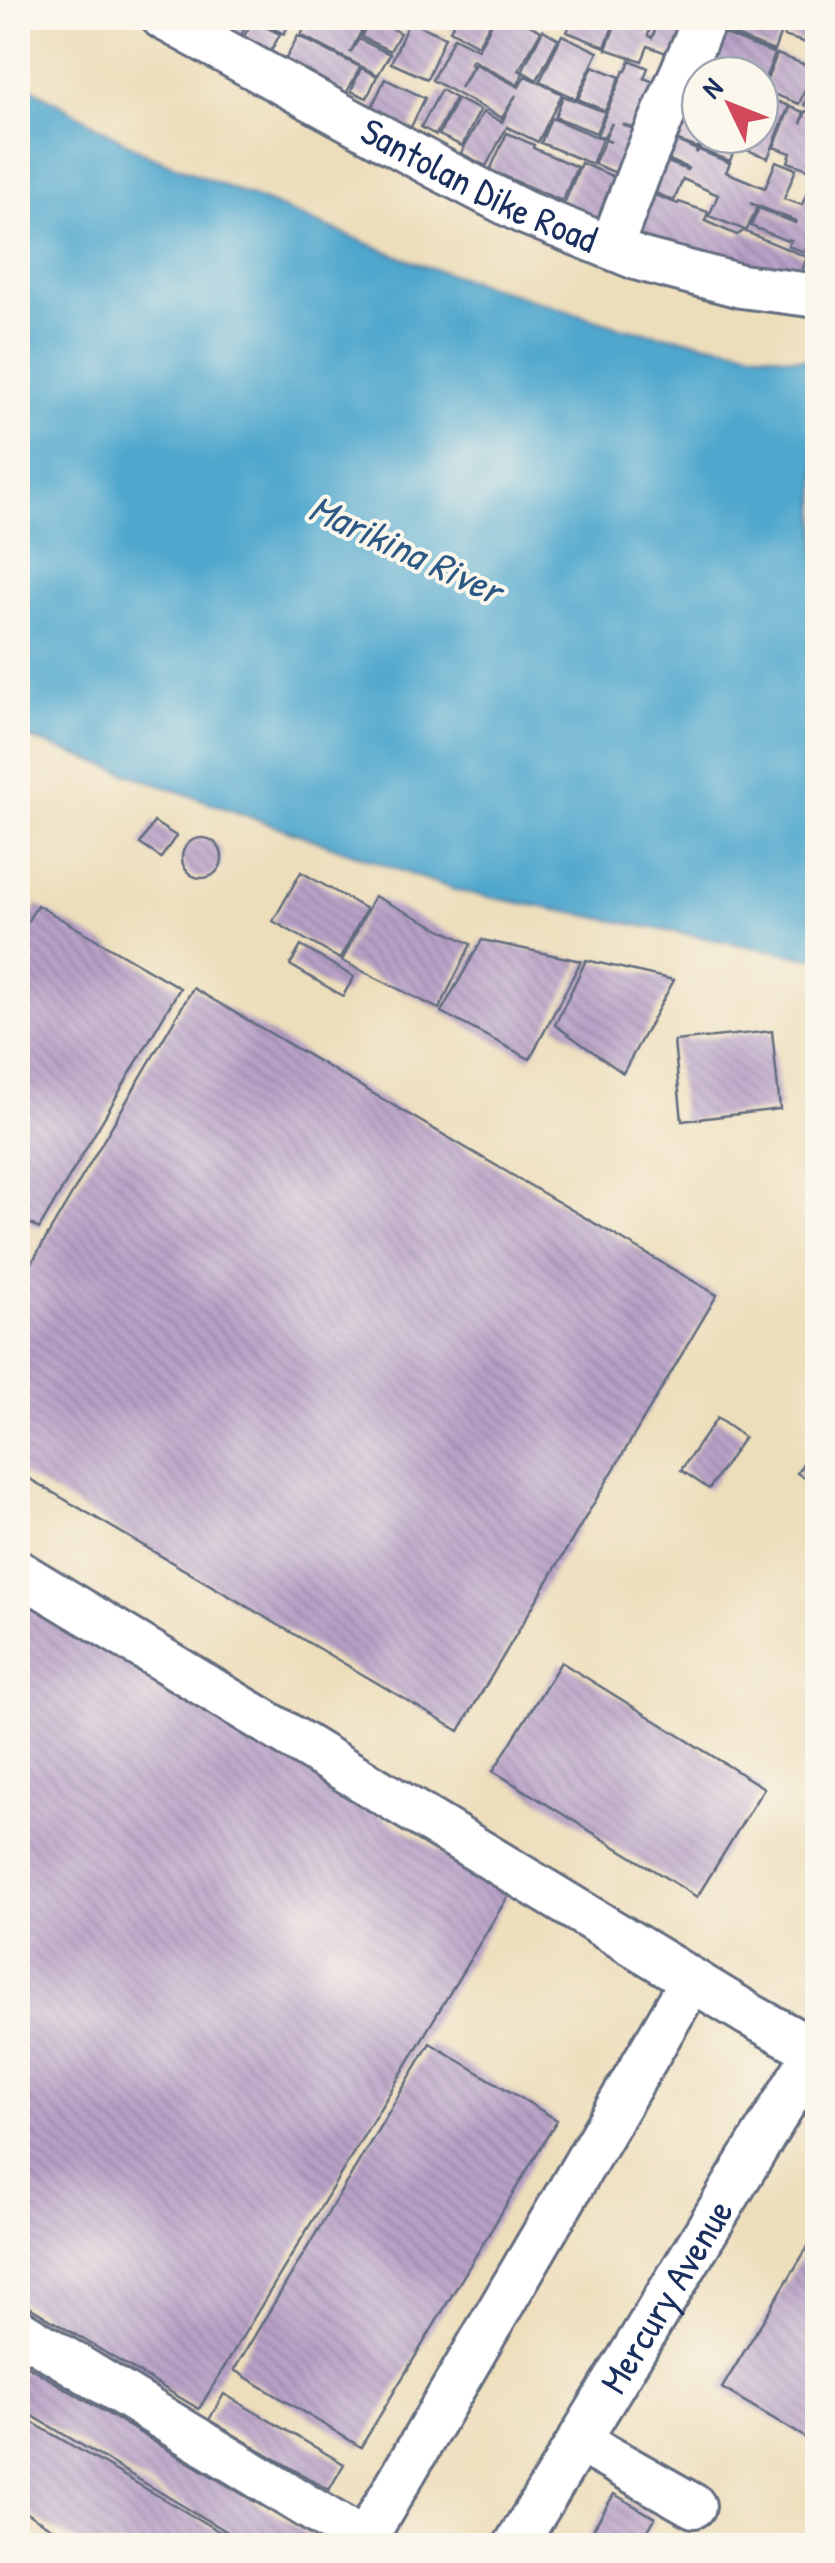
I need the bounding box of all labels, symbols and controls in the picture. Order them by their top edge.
north arrow [680,55,780,155]
text: N [693,69,731,106]
street label: Santolan Dike Road [352,104,605,264]
water label: Marikina River [301,480,516,618]
street label: Mercury Avenue [587,2189,745,2403]

